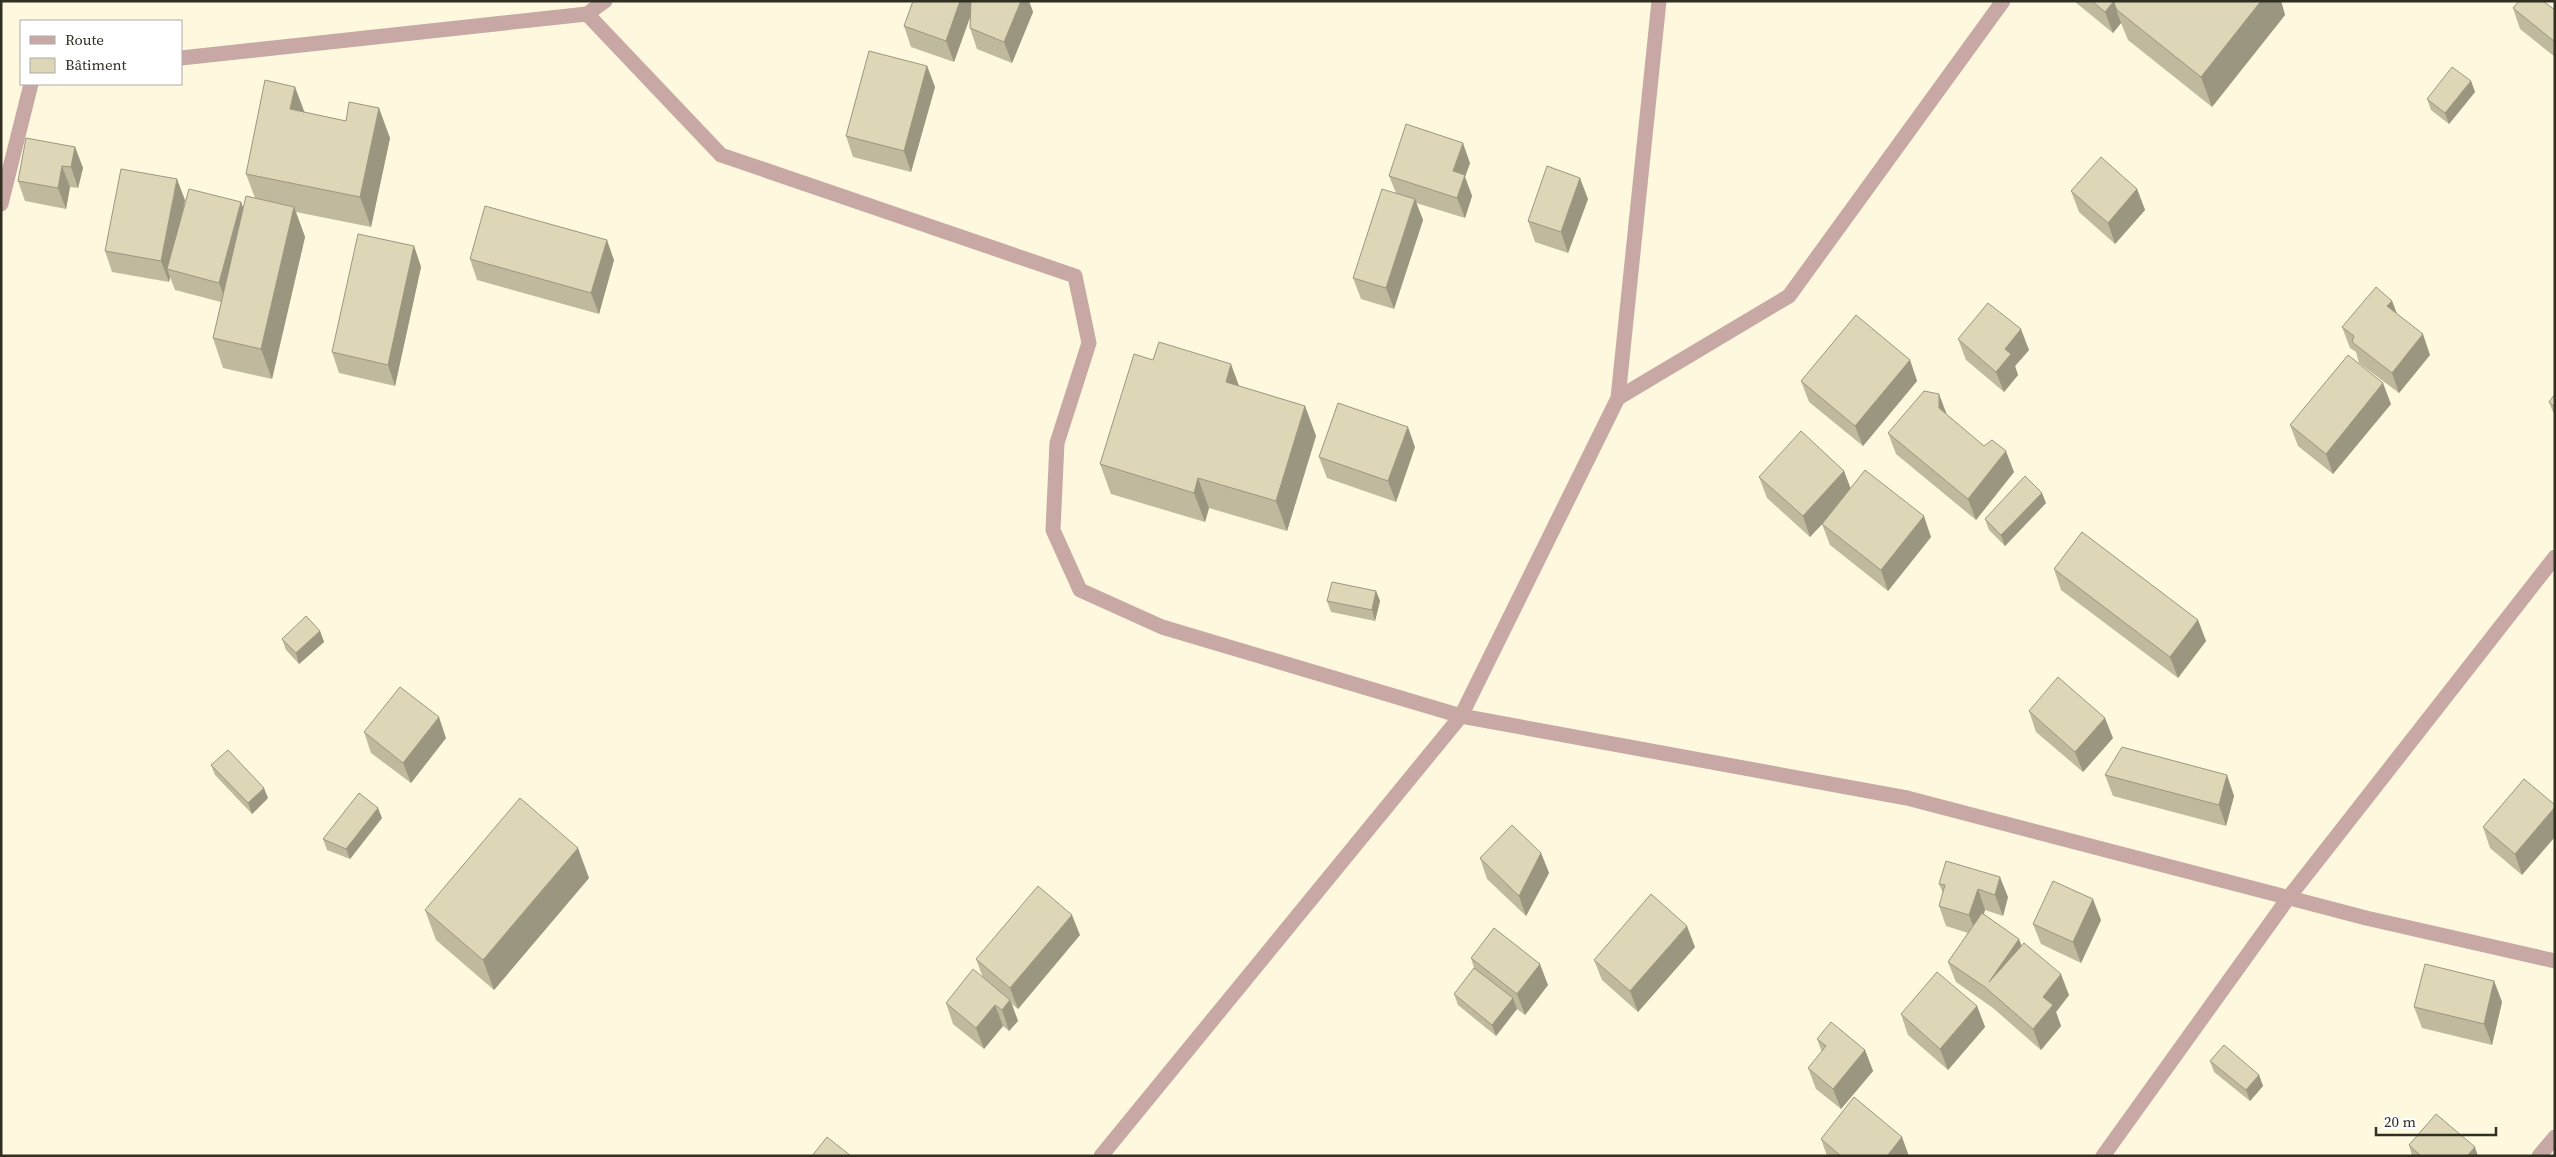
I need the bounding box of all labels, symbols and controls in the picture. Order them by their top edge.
legend [20,20,182,85]
text: Route [65,29,104,50]
text: Bâtiment [65,54,127,75]
scale bar [2376,1104,2496,1136]
text: 20 m [2384,1111,2416,1132]

